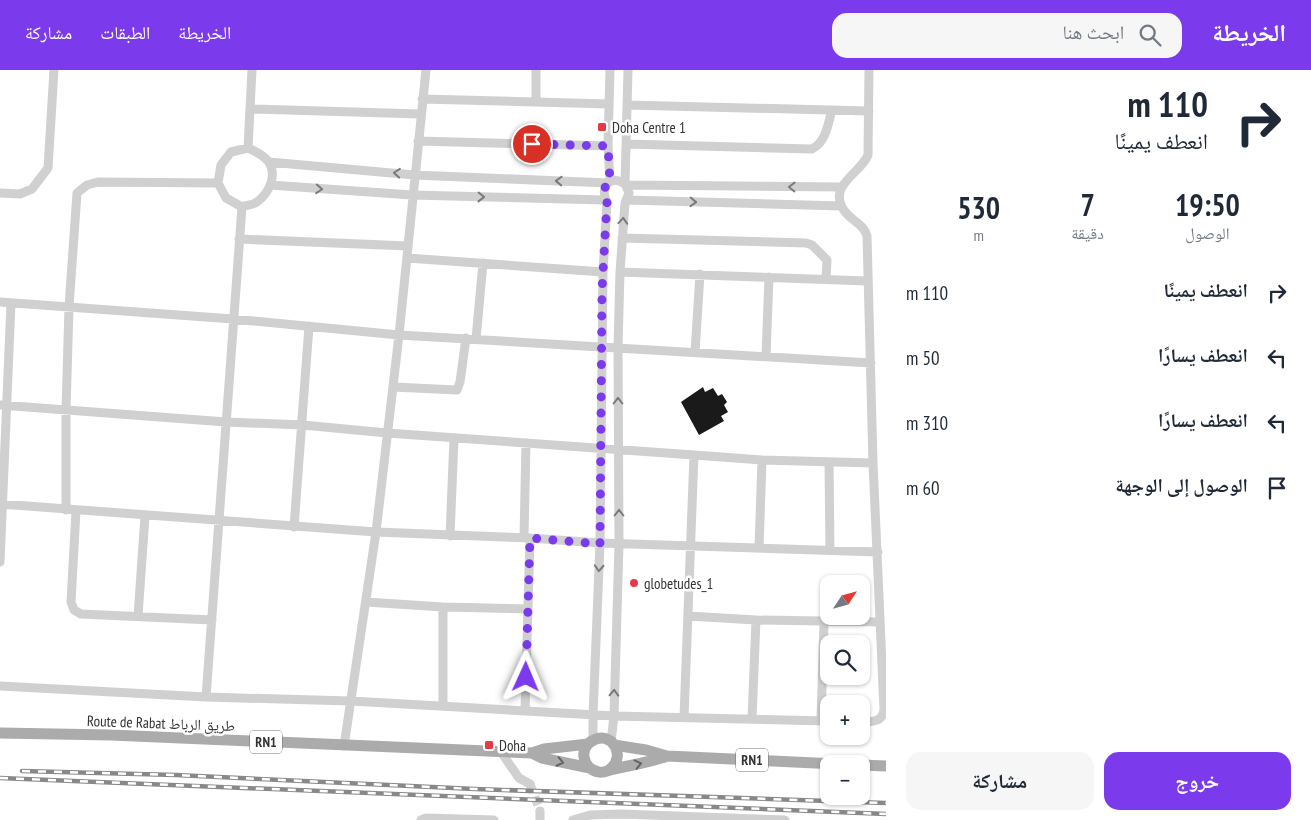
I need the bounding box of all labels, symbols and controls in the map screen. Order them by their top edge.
search box [832,13,1182,58]
text: الخريطة [1212,17,1286,48]
text: ابحث هنا [1062,20,1124,44]
text: مشاركة [25,21,72,44]
text: الطبقات [100,21,150,44]
text: الخريطة [178,21,231,44]
icon: search [1136,21,1164,49]
text: 110 m [1127,81,1208,127]
icon: right [1226,90,1291,155]
place label: Doha Centre 1 [612,118,686,137]
marker: Doha Centre 1 [596,121,608,133]
pin [511,123,553,165]
text: انعطف يمينًا [1115,127,1208,155]
icon: arrive [518,130,546,158]
one-way arrow [393,168,401,179]
one-way arrow [555,175,563,186]
one-way arrow [788,182,796,192]
one-way arrow [315,183,323,194]
text: 7 [1080,185,1095,224]
text: 19:50 [1175,185,1240,224]
text: 530 [957,188,1000,227]
one-way arrow [478,192,486,202]
one-way arrow [690,197,697,207]
one-way arrow [618,217,629,225]
text: دقيقة [1071,223,1104,243]
text: الوصول [1185,223,1230,243]
text: m [973,225,984,245]
text: انعطف يمينًا [1164,278,1248,302]
icon: right [1263,279,1291,307]
text: 110 m [906,281,948,305]
text: انعطف يسارًا [1158,343,1248,367]
icon: left [1263,344,1291,372]
text: 50 m [906,346,940,370]
one-way arrow [613,397,623,404]
text: انعطف يسارًا [1158,408,1248,432]
icon: left [1263,409,1291,437]
text: 310 m [906,411,948,435]
text: الوصول إلى الوجهة [1115,473,1248,497]
icon: arrive [1263,474,1291,502]
text: 60 m [906,476,940,500]
one-way arrow [614,509,624,517]
one-way arrow [594,564,605,572]
place label: globetudes_1 [644,574,713,593]
north arrow [820,575,870,625]
map controls [820,575,870,805]
marker: globetudes_1 [628,577,640,589]
button: search [820,635,870,685]
position arrow [499,650,551,702]
one-way arrow [609,689,620,697]
button: + [820,695,870,745]
street label: Route de Rabat طريق الرباط [87,711,235,736]
road number: RN1 [250,730,282,754]
place label: Doha [499,736,526,755]
marker: Doha [483,739,495,751]
road number: RN1 [736,748,768,772]
button: مشاركة [906,752,1094,810]
button: خروج [1104,752,1291,810]
button: − [820,755,870,805]
one-way arrow [556,756,564,767]
one-way arrow [634,759,643,770]

